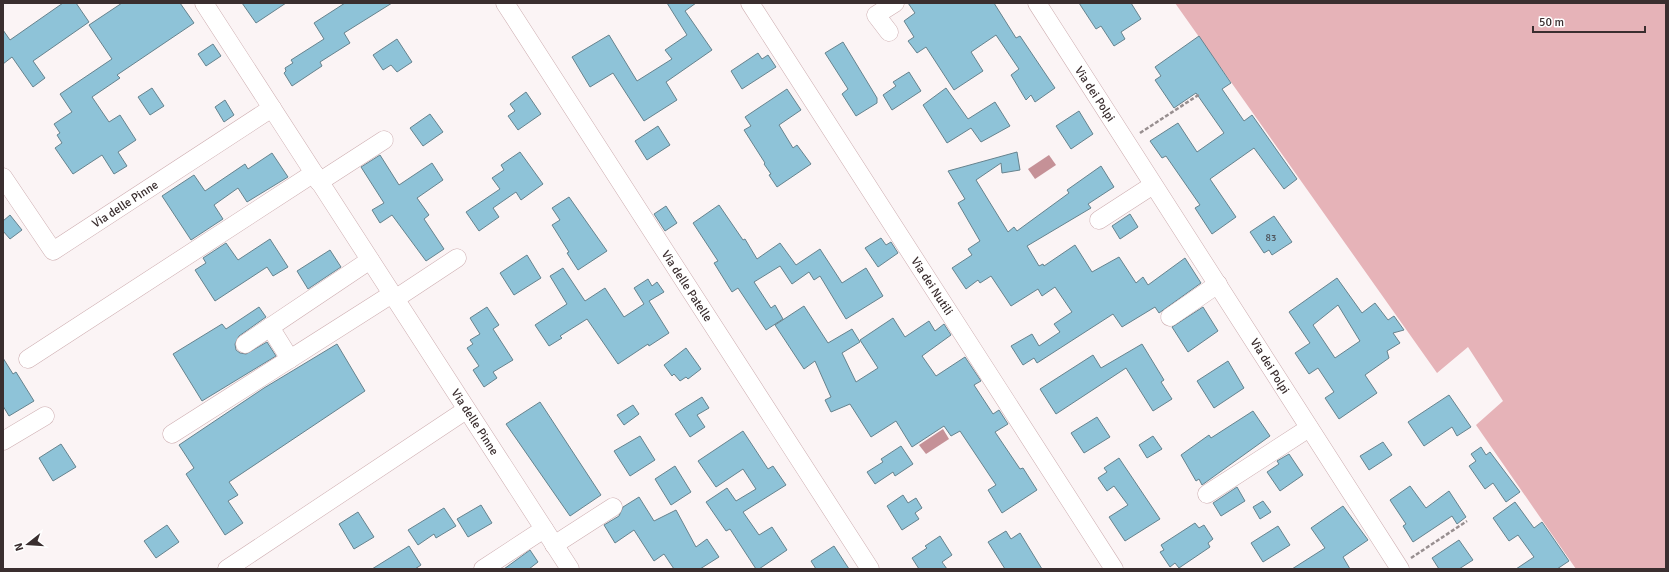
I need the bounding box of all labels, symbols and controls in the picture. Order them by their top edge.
scale bar [1533,8,1645,34]
text: 50 m [1539,15,1564,30]
street label: Via dei Polpi [1071,64,1118,125]
street label: Via delle Pinne [89,177,161,231]
house number: 83 [1266,232,1276,244]
street label: Via delle Patelle [658,248,715,325]
street label: Via dei Nutili [907,254,956,318]
street label: Via dei Polpi [1247,336,1293,397]
street label: Via delle Pinne [448,386,502,458]
north arrow [8,524,48,564]
text: N [12,541,26,552]

